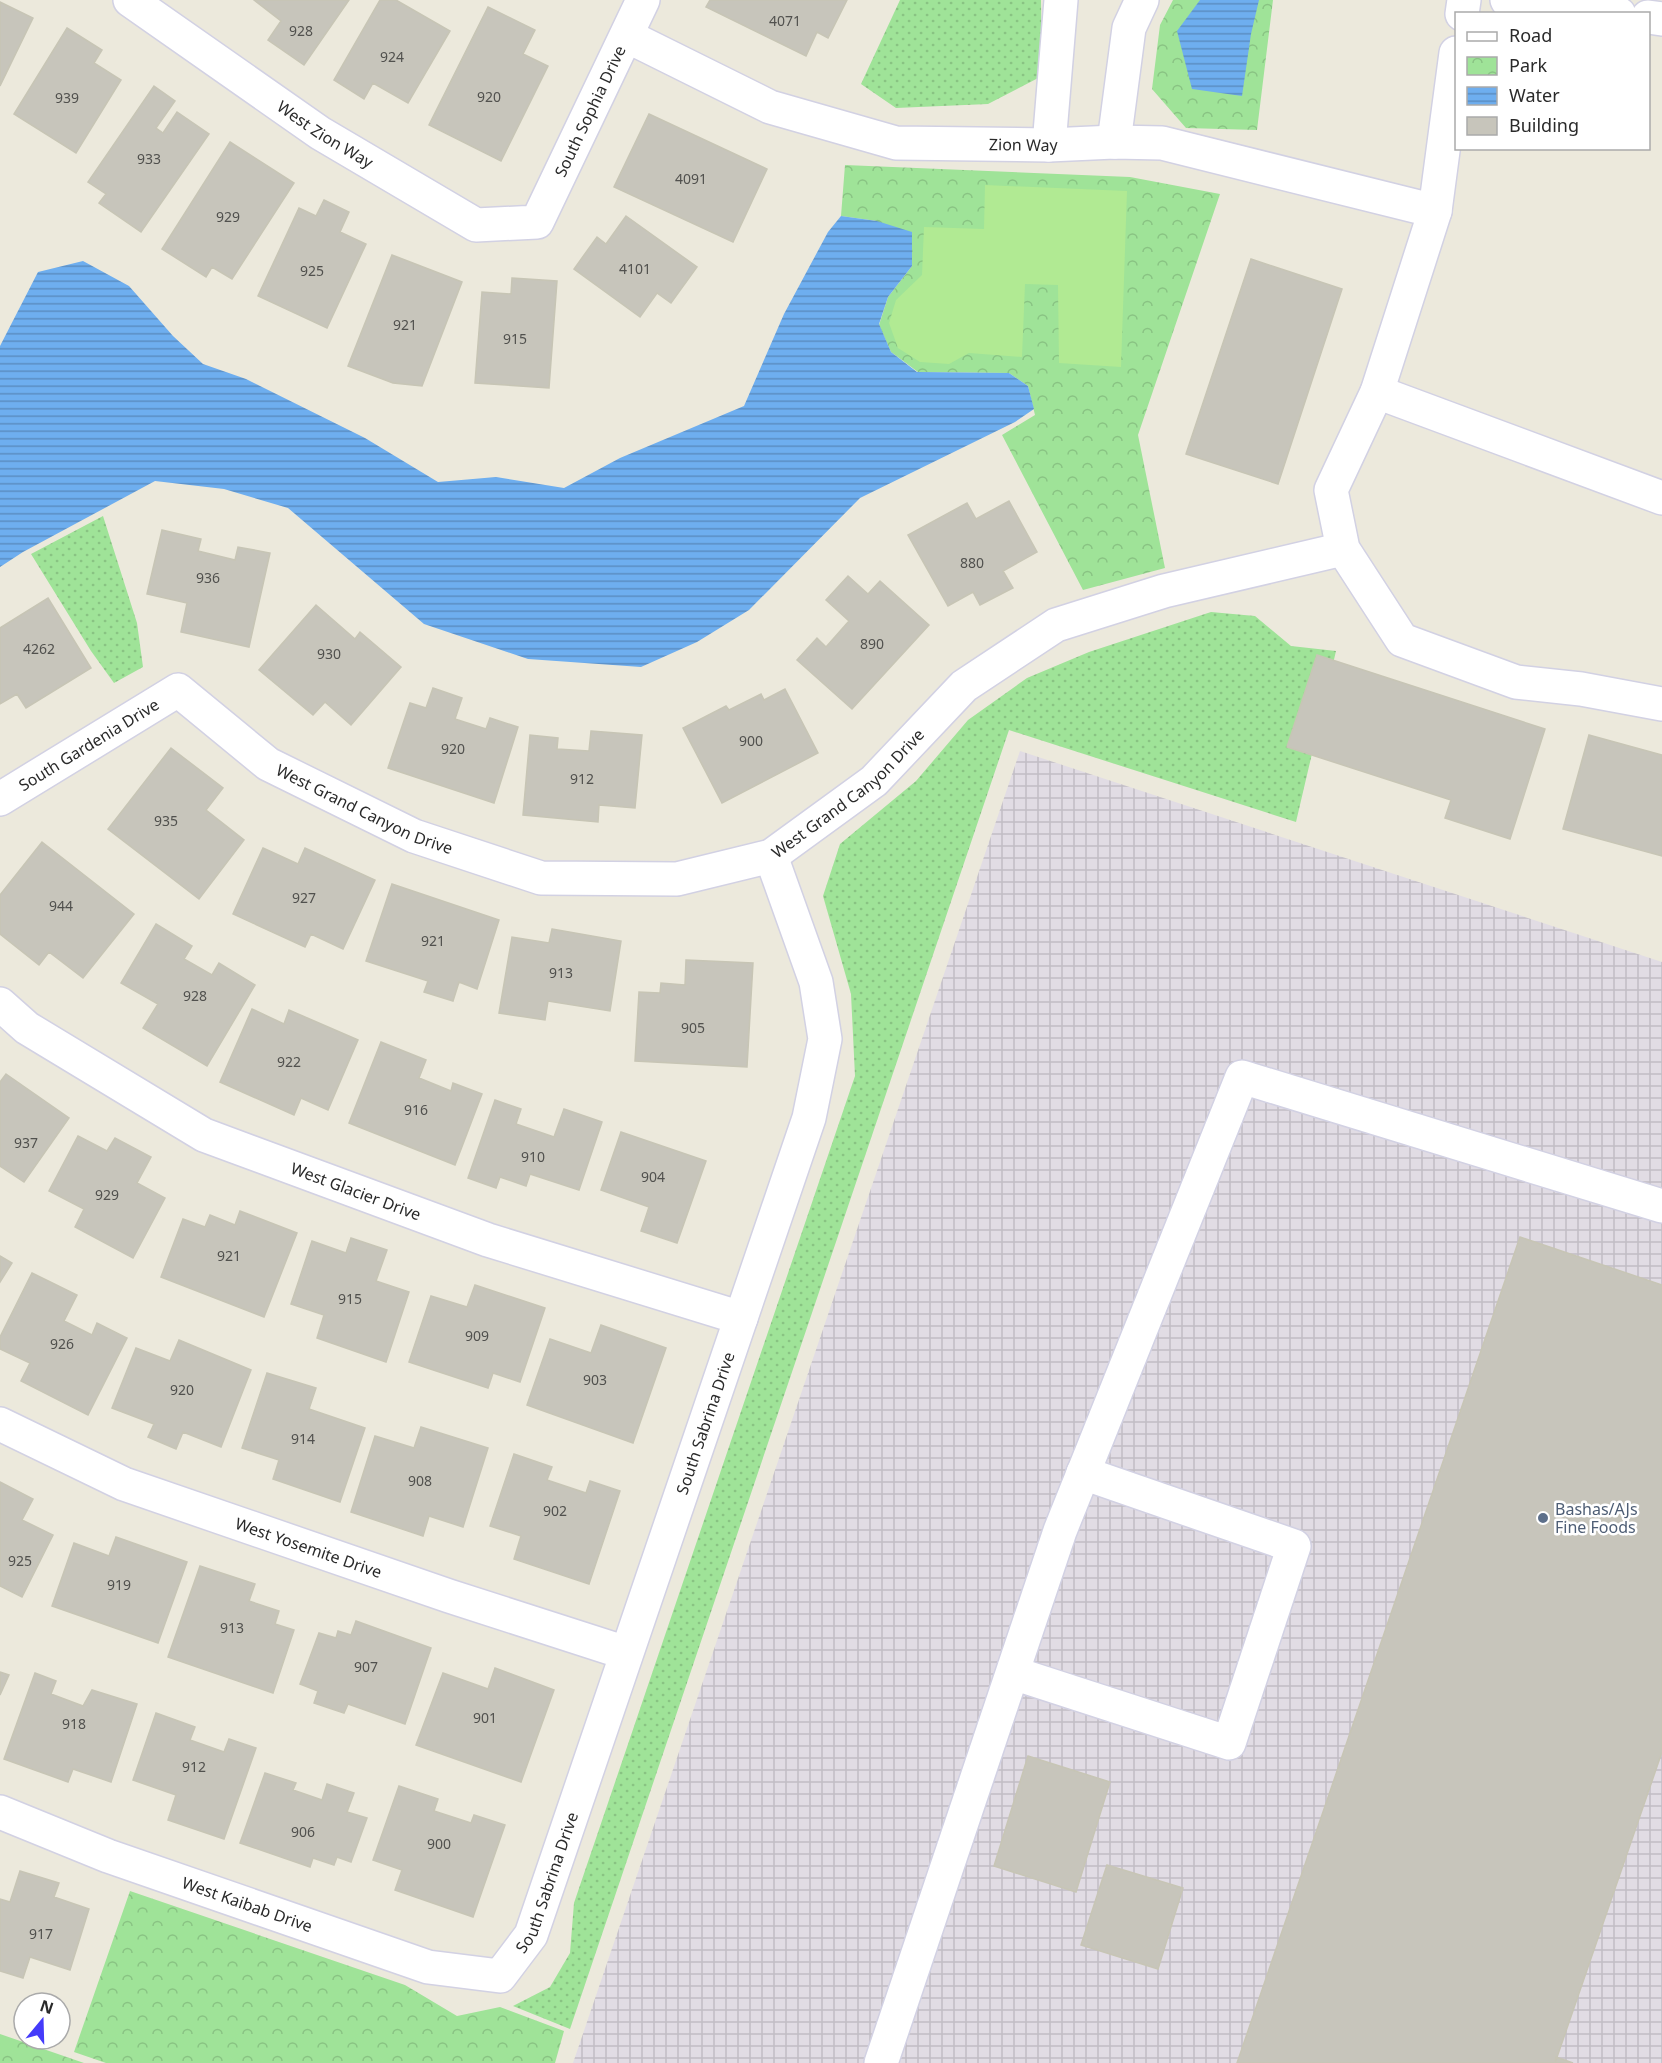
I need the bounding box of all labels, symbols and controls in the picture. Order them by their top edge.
house number: 4071 [769,11,801,30]
legend [1455,12,1650,150]
house number: 928 [289,21,313,40]
text: Road [1509,23,1552,47]
street label: South Sophia Drive [549,42,631,181]
house number: 924 [380,47,404,66]
text: Park [1509,53,1547,77]
text: Water [1509,83,1560,107]
house number: 920 [477,87,501,106]
house number: 939 [55,88,79,107]
street label: West Zion Way [273,95,378,173]
text: Building [1509,113,1579,137]
street label: Zion Way [989,133,1059,156]
house number: 933 [137,149,161,168]
house number: 4091 [675,169,707,188]
house number: 929 [216,207,240,226]
house number: 4101 [619,259,651,278]
house number: 925 [300,261,324,280]
house number: 921 [393,315,417,334]
house number: 915 [503,329,527,348]
house number: 880 [960,553,984,572]
house number: 936 [196,568,220,587]
house number: 890 [860,634,884,653]
house number: 4262 [23,639,55,658]
house number: 930 [317,644,341,663]
street label: South Gardenia Drive [14,693,163,796]
street label: West Grand Canyon Drive [767,724,929,863]
house number: 900 [739,731,763,750]
house number: 920 [441,739,465,758]
street label: West Grand Canyon Drive [273,759,456,859]
house number: 912 [570,769,594,788]
house number: 935 [154,811,178,830]
house number: 927 [292,888,316,907]
house number: 944 [49,896,73,915]
house number: 921 [421,931,445,950]
house number: 913 [549,963,573,982]
house number: 928 [183,986,207,1005]
house number: 905 [681,1018,705,1037]
house number: 922 [277,1052,301,1071]
house number: 916 [404,1100,428,1119]
house number: 937 [14,1133,38,1152]
house number: 910 [521,1147,545,1166]
street label: West Glacier Drive [288,1157,424,1225]
house number: 904 [641,1167,665,1186]
house number: 929 [95,1185,119,1204]
house number: 921 [217,1246,241,1265]
house number: 915 [338,1289,362,1308]
house number: 909 [465,1326,489,1345]
house number: 926 [50,1334,74,1353]
street label: South Sabrina Drive [671,1349,740,1497]
house number: 903 [583,1370,607,1389]
house number: 920 [170,1380,194,1399]
house number: 914 [291,1429,315,1448]
house number: 908 [408,1471,432,1490]
place label: Bashas/AJs Fine Foods [1555,1498,1638,1538]
house number: 902 [543,1501,567,1520]
marker: Bashas/AJs Fine Foods [1536,1511,1550,1525]
street label: West Yosemite Drive [232,1512,385,1583]
house number: 925 [8,1551,32,1570]
house number: 919 [107,1575,131,1594]
house number: 913 [220,1618,244,1637]
house number: 907 [354,1657,378,1676]
house number: 901 [473,1708,497,1727]
house number: 918 [62,1714,86,1733]
house number: 912 [182,1757,206,1776]
street label: South Sabrina Drive [510,1809,583,1958]
house number: 906 [291,1822,315,1841]
house number: 900 [427,1834,451,1853]
street label: West Kaibab Drive [179,1872,315,1937]
house number: 917 [29,1924,53,1943]
north arrow [12,1991,72,2051]
text: N [37,1994,57,2019]

